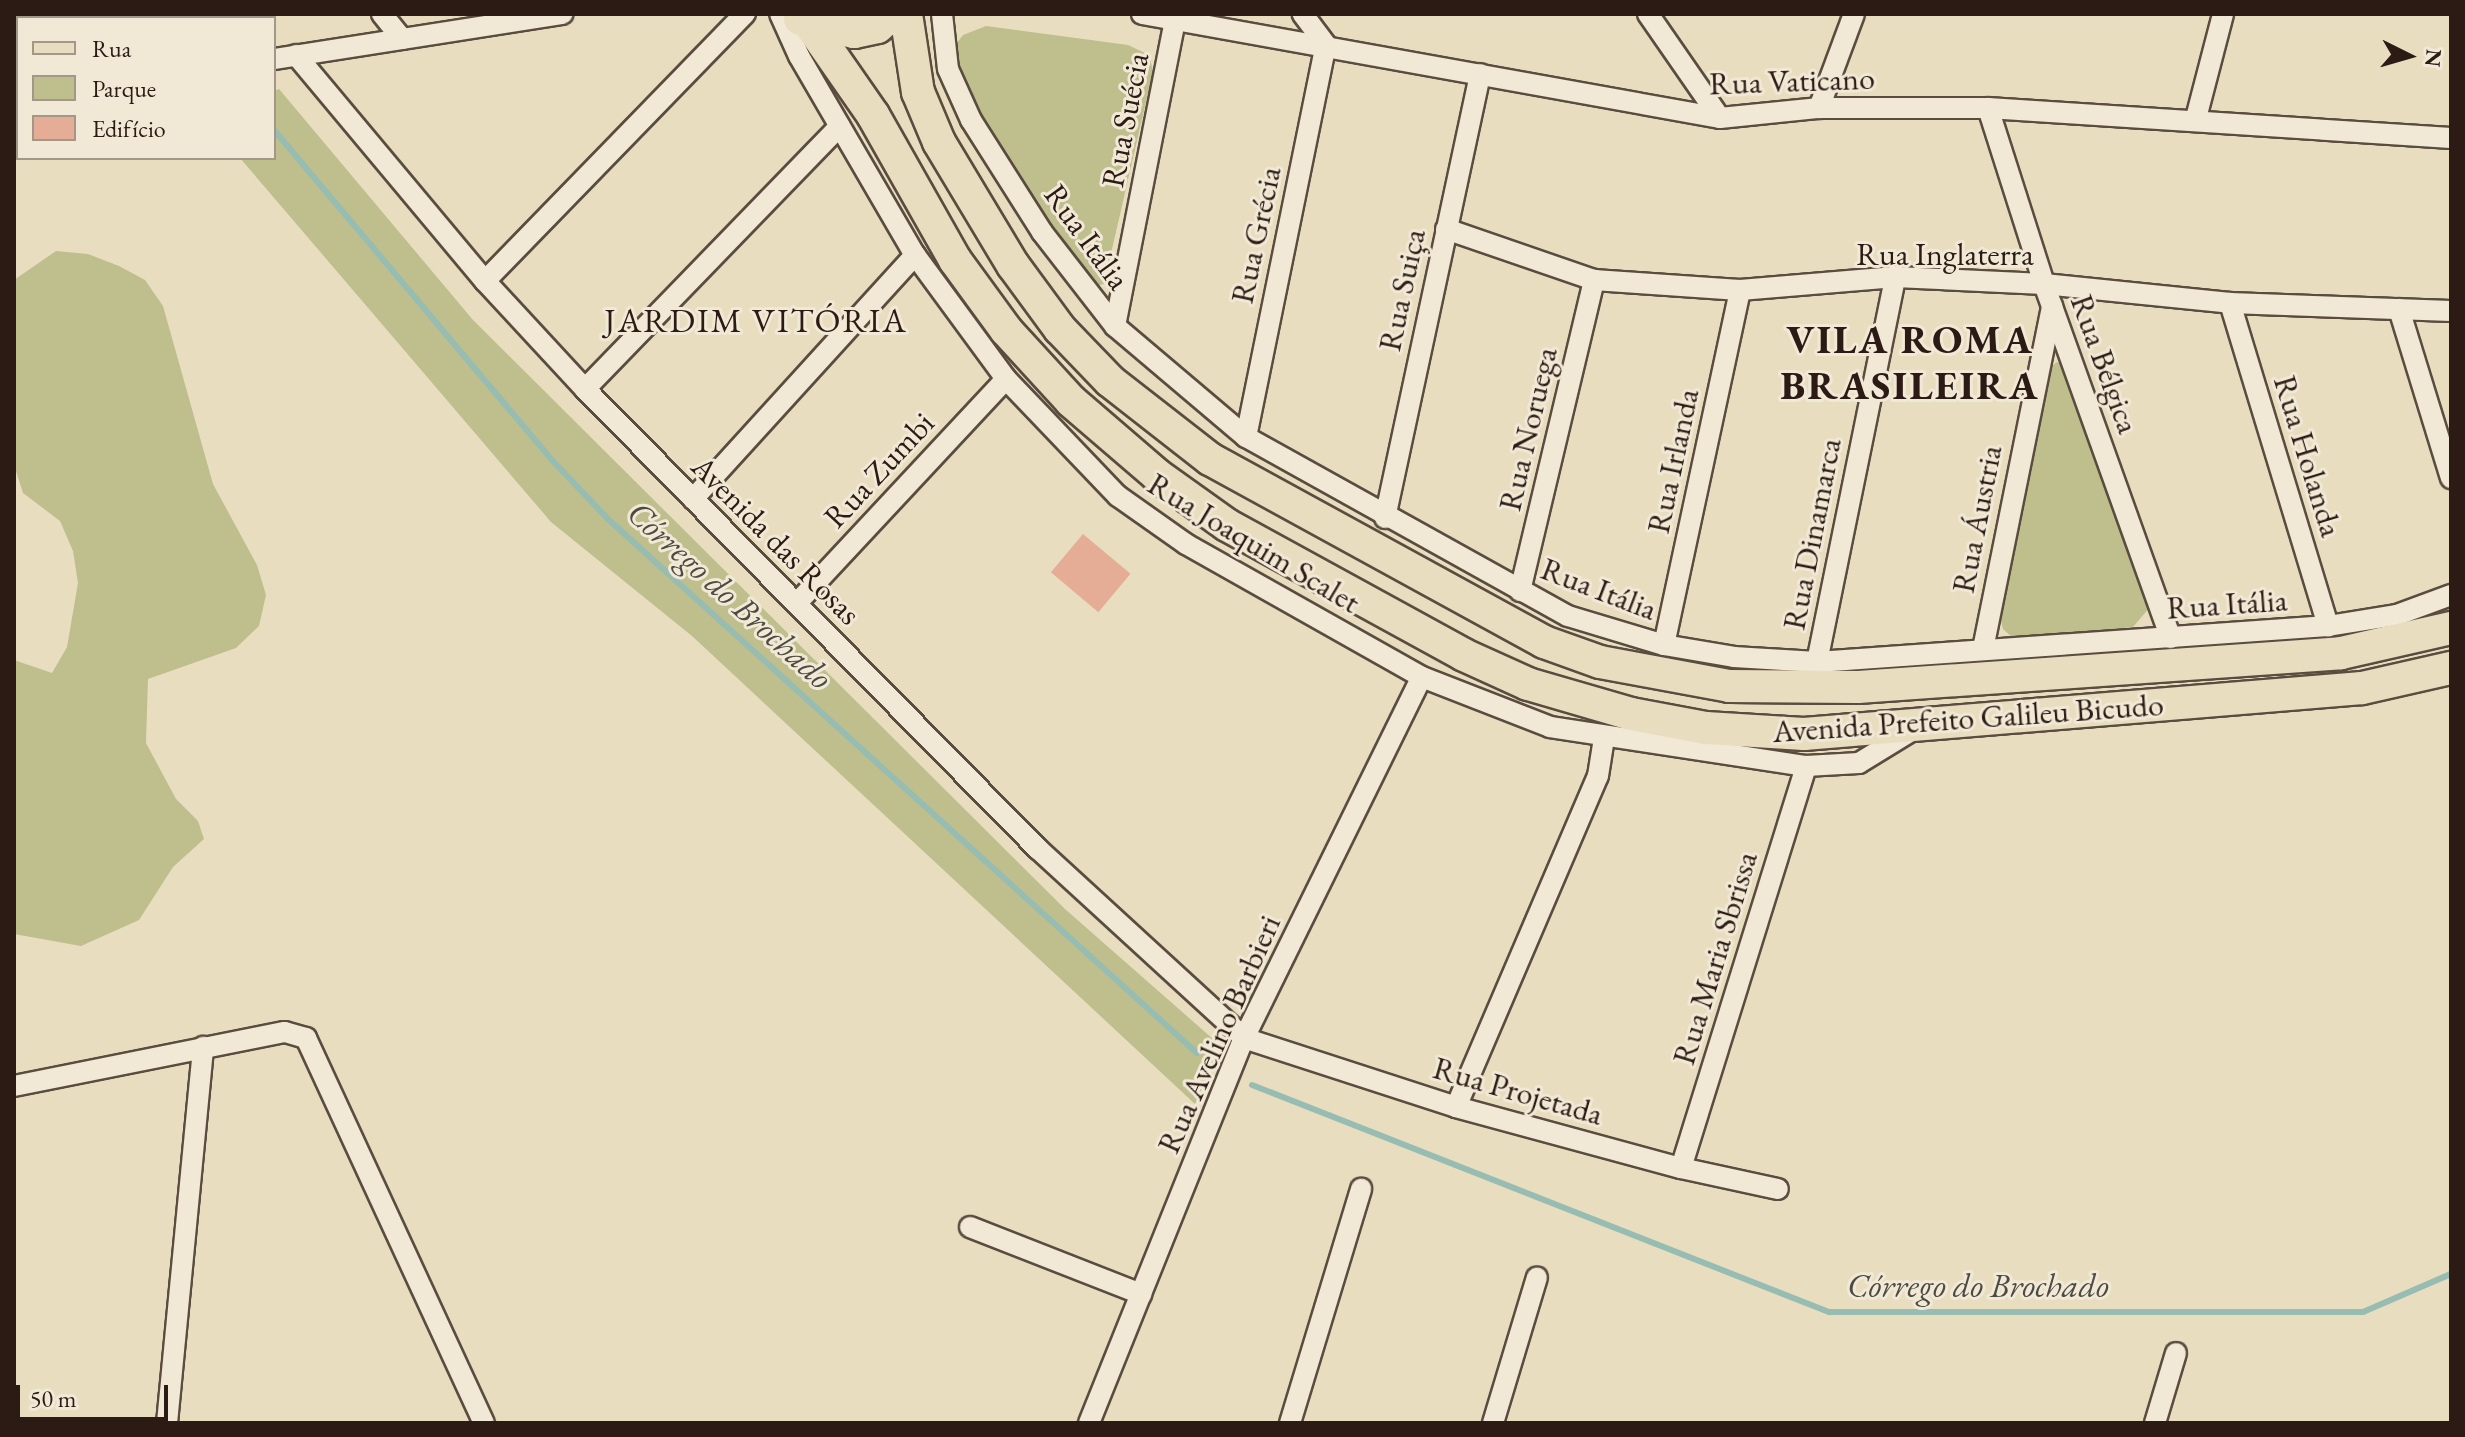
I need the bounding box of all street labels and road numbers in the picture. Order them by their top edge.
street label: Rua Suécia [1093,49,1157,191]
street label: Rua Vaticano [1708,59,1876,103]
street label: Rua Grécia [1223,163,1289,307]
street label: Rua Itália [1036,177,1138,297]
street label: Rua Suiça [1370,225,1434,355]
street label: Rua Inglaterra [1856,235,2034,273]
street label: Rua Bélgica [2062,289,2148,439]
street label: Rua Noruega [1491,343,1565,515]
street label: Rua Holanda [2265,371,2351,541]
street label: Rua Irlanda [1639,385,1707,537]
street label: Rua Zumbi [816,404,942,536]
street label: Rua Dinamarca [1775,435,1849,633]
street label: Rua Áustria [1944,442,2010,596]
street label: Avenida das Rosas [683,447,869,633]
street label: Rua Joaquim Scalet [1141,465,1367,621]
street label: Rua Itália [1536,549,1662,629]
street label: Rua Itália [2165,581,2289,627]
street label: Avenida Prefeito Galileu Bicudo [1771,685,2165,751]
street label: Rua Maria Sbrissa [1664,847,1766,1069]
street label: Rua Avelino Barbieri [1149,909,1289,1159]
street label: Rua Projetada [1429,1048,1607,1134]

